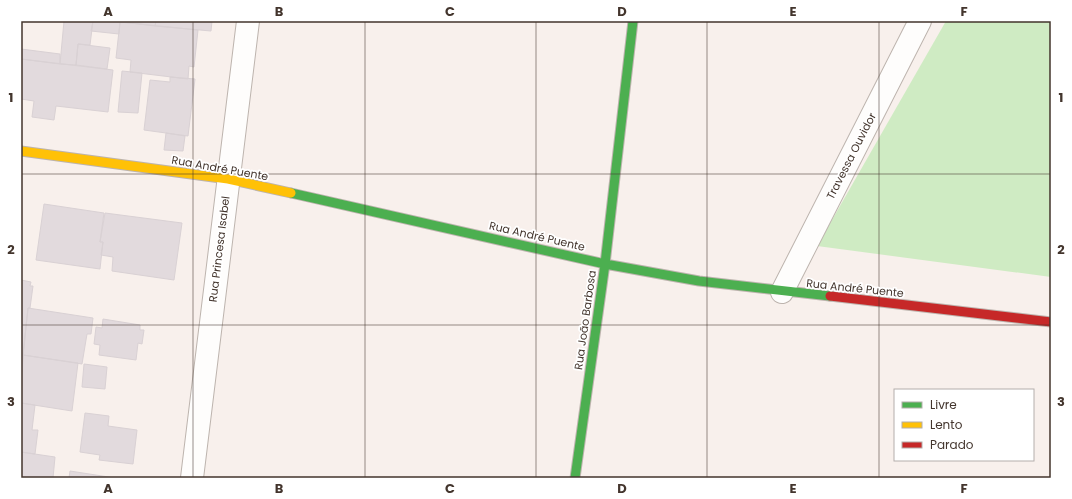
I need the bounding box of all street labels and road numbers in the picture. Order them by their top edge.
street label: Travessa Ouvidor [822,110,880,202]
street label: Rua André Puente [170,152,270,184]
street label: Rua Princesa Isabel [205,195,233,303]
street label: Rua André Puente [487,217,587,255]
street label: Rua João Barbosa [570,269,600,371]
street label: Rua André Puente [805,275,905,301]

